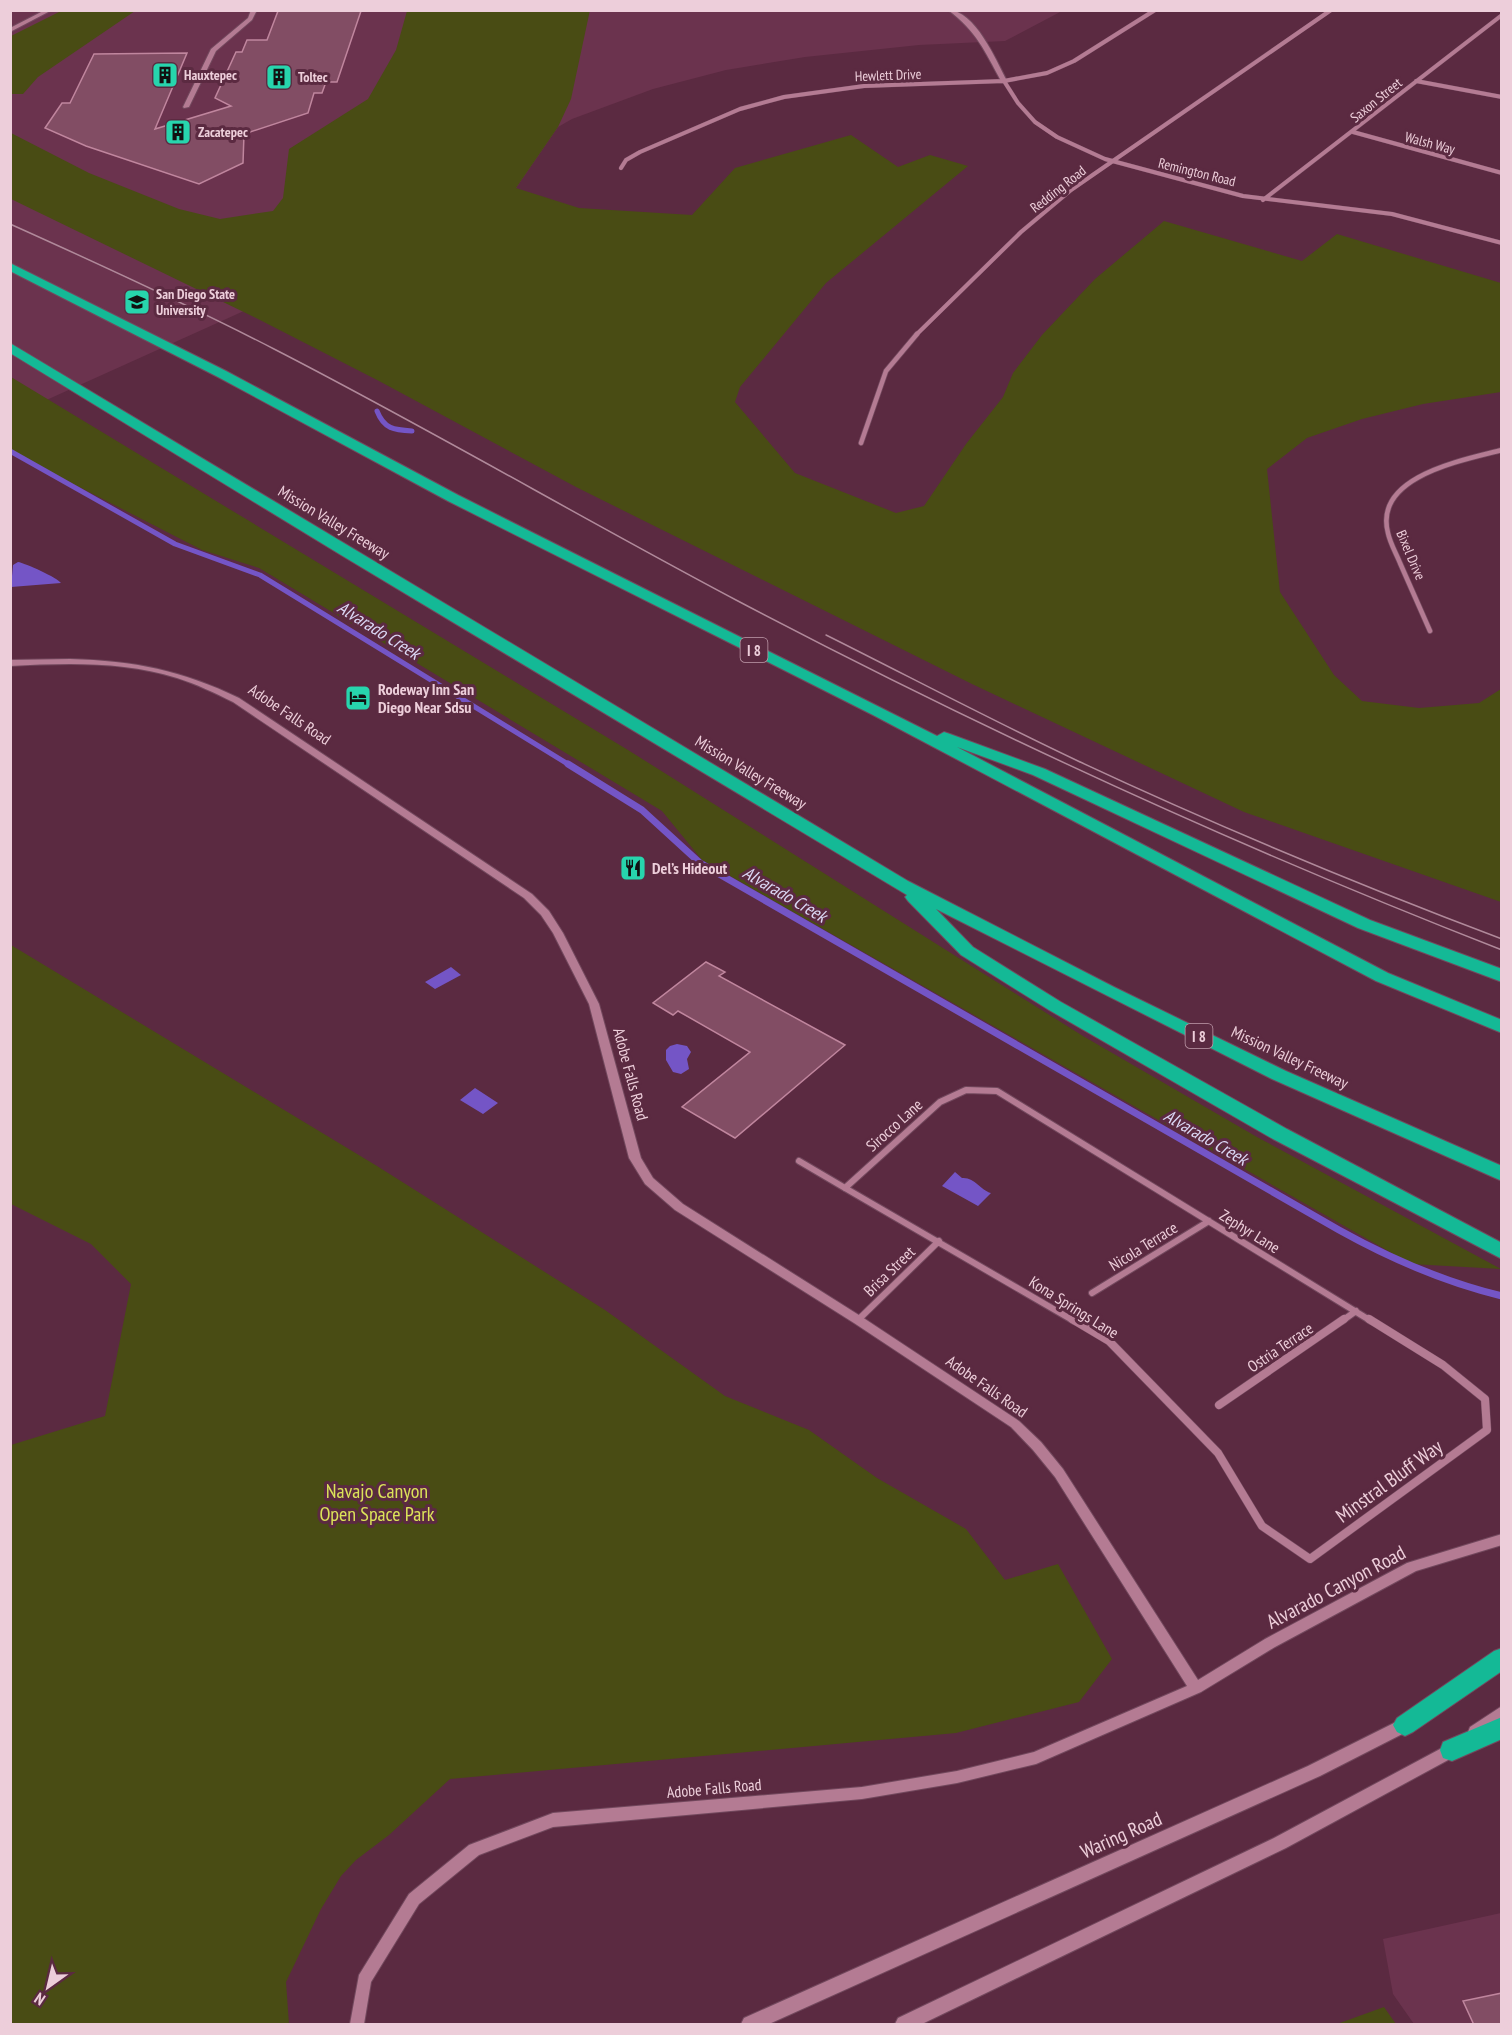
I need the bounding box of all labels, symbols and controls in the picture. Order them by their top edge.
building icon: Hauxtepec [150,60,180,90]
building icon: Toltec [264,62,294,92]
street label: Hewlett Drive [854,65,922,85]
place label: Hauxtepec [184,66,237,84]
place label: Toltec [298,68,328,86]
street label: Saxon Street [1347,74,1406,126]
building icon: Zacatepec [163,117,193,147]
place label: Zacatepec [198,123,248,141]
street label: Walsh Way [1403,128,1458,159]
street label: Remington Road [1156,154,1238,190]
street label: Redding Road [1026,162,1090,216]
place label: San Diego State University [156,285,235,319]
school or university icon: San Diego State University [122,287,152,317]
street label: Mission Valley Freeway [275,481,393,563]
street label: Bixel Drive [1392,527,1430,583]
water label: Alvarado Creek [333,596,426,665]
road number: I 8 [740,638,768,662]
street label: Adobe Falls Road [245,679,335,749]
place label: Rodeway Inn San Diego Near Sdsu [378,679,474,717]
hotel icon: Rodeway Inn San Diego Near Sdsu [343,683,373,713]
street label: Mission Valley Freeway [692,731,810,813]
restaurant icon: Del’s Hideout [618,853,648,883]
place label: Del’s Hideout [652,858,728,878]
water label: Alvarado Creek [739,861,833,928]
street label: Mission Valley Freeway [1228,1021,1352,1093]
road number: I 8 [1186,1024,1212,1048]
street label: Adobe Falls Road [609,1026,653,1122]
street label: Sirocco Lane [862,1094,926,1156]
water label: Alvarado Creek [1160,1104,1254,1171]
street label: Zephyr Lane [1216,1205,1284,1257]
street label: Nicola Terrace [1105,1217,1181,1275]
street label: Brisa Street [859,1241,919,1300]
street label: Kona Springs Lane [1026,1272,1122,1342]
street label: Ostria Terrace [1243,1318,1317,1376]
street label: Adobe Falls Road [942,1351,1032,1421]
street label: Minstral Bluff Way [1330,1433,1448,1528]
park label: Navajo Canyon Open Space Park [319,1478,435,1527]
street label: Alvarado Canyon Road [1262,1539,1410,1635]
street label: Adobe Falls Road [666,1774,762,1802]
street label: Waring Road [1076,1806,1166,1864]
north arrow [18,1957,78,2017]
text: N [30,1989,49,2010]

